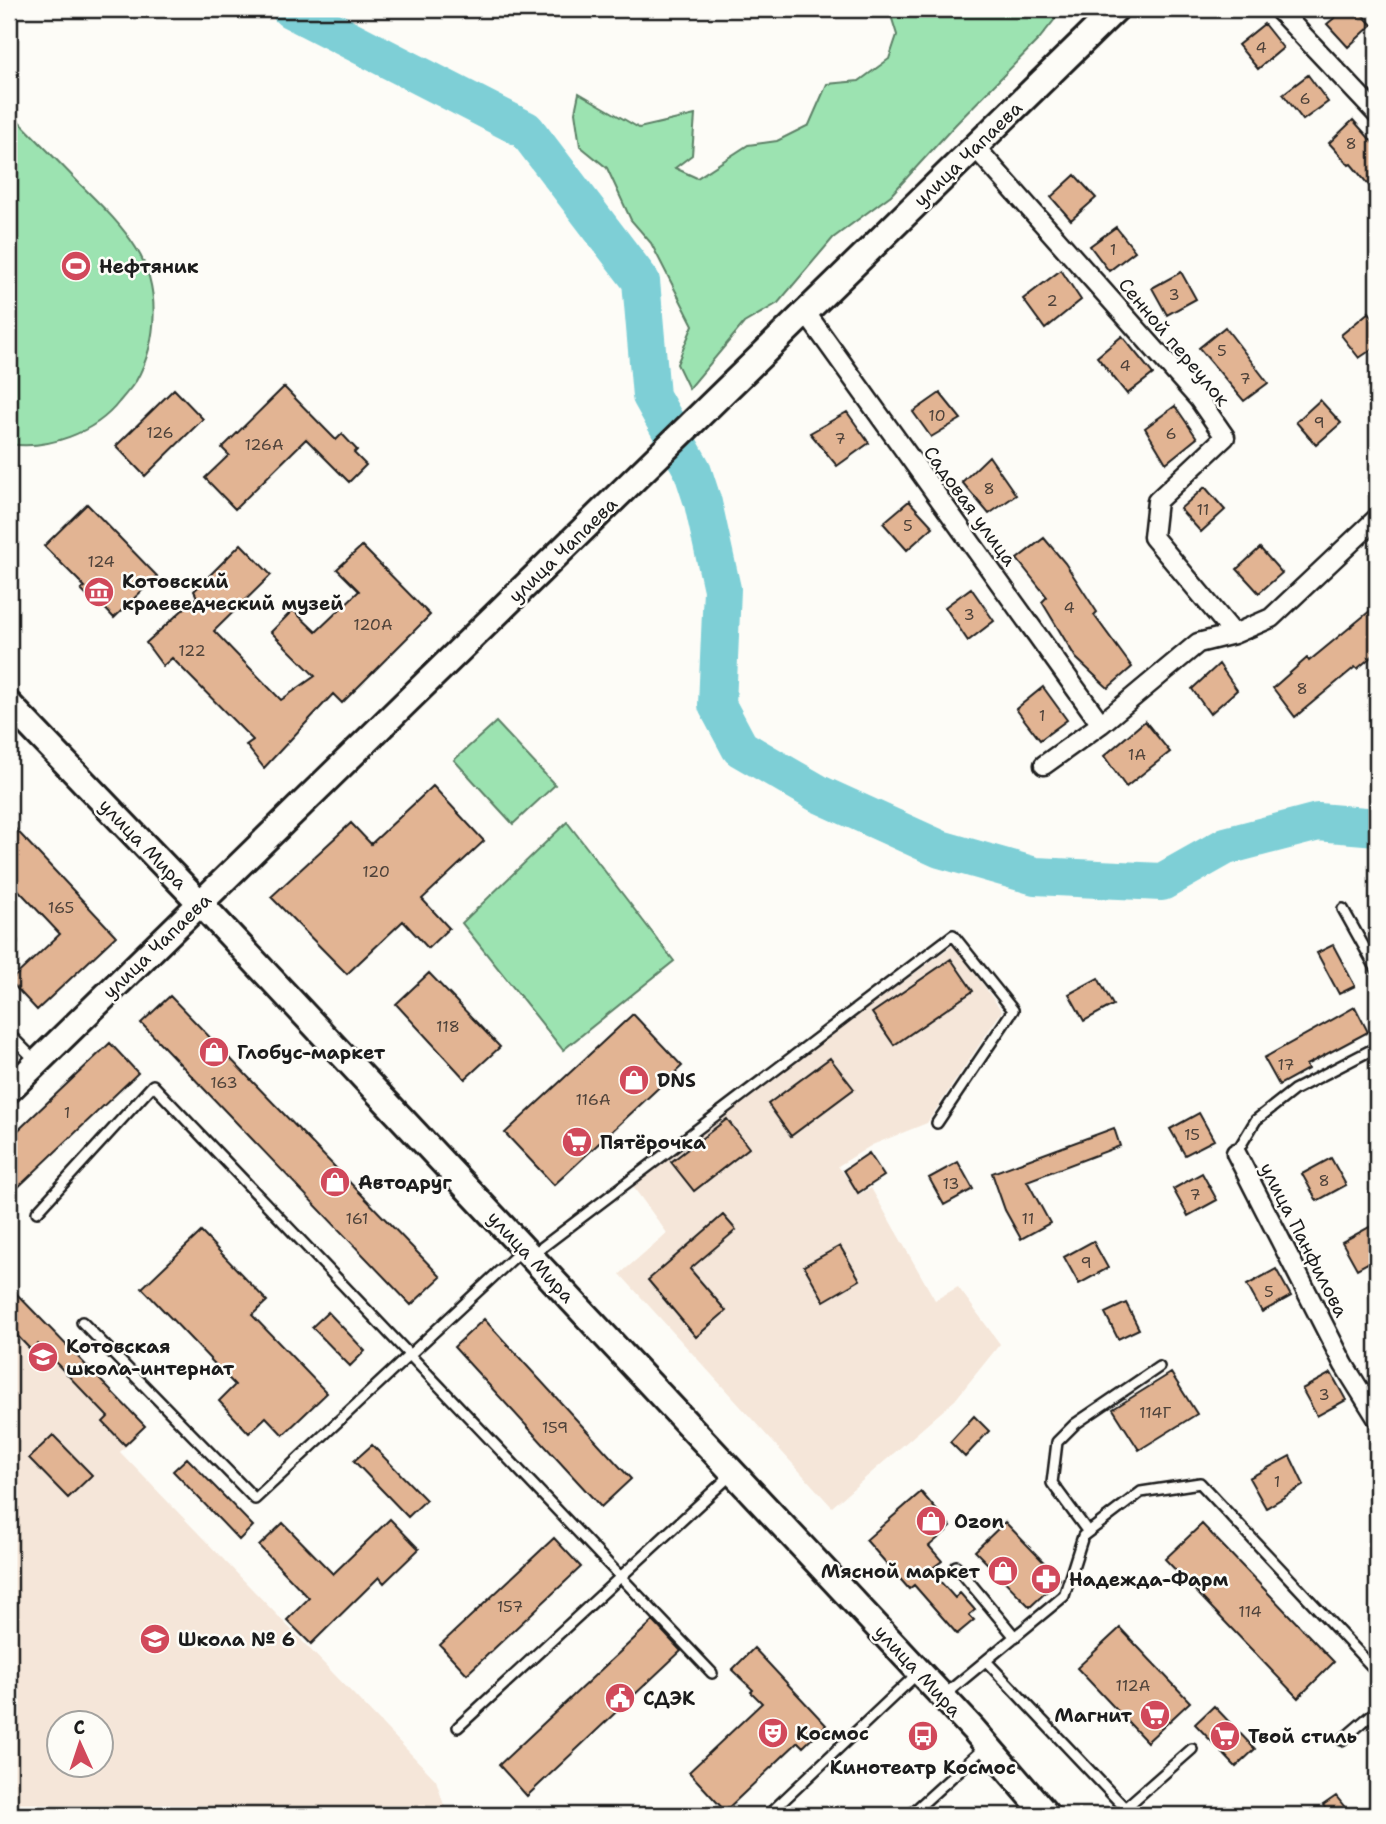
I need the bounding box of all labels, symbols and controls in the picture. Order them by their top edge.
house number: 4 [1255,37,1267,58]
house number: 6 [1299,88,1311,109]
street label: улица Чапаева [908,96,1028,212]
house number: 8 [1345,133,1357,154]
house number: 1 [1110,239,1116,260]
sports icon: Нефтяник [59,249,93,283]
place label: Нефтяник [99,254,199,279]
street label: Сенной переулок [1113,273,1235,411]
house number: 3 [1168,284,1180,305]
house number: 2 [1046,290,1058,311]
house number: 5 [1217,340,1227,361]
house number: 4 [1119,355,1131,376]
house number: 7 [1239,368,1251,389]
house number: 10 [928,405,946,426]
house number: 9 [1313,412,1325,433]
house number: 126 [146,422,174,443]
house number: 6 [1165,423,1177,444]
house number: 7 [834,428,846,449]
house number: 126А [244,434,284,455]
street label: Садовая улица [918,441,1022,571]
house number: 8 [983,478,995,499]
street label: улица Чапаева [503,492,623,608]
house number: 11 [1197,499,1209,520]
house number: 5 [903,515,913,536]
house number: 124 [87,551,115,572]
place label: Котовский краеведческий музей [122,569,343,616]
museum icon: Котовский краеведческий музей [82,575,116,609]
house number: 4 [1063,597,1075,618]
house number: 3 [963,604,975,625]
house number: 120А [353,614,393,635]
house number: 122 [178,640,206,661]
house number: 8 [1296,678,1308,699]
house number: 1 [1039,705,1045,726]
house number: 1А [1128,744,1146,765]
street label: улица Мира [93,793,193,895]
house number: 120 [362,861,390,882]
street label: улица Чапаева [97,888,217,1004]
house number: 165 [48,897,74,918]
house number: 118 [436,1016,460,1037]
shop icon: Глобус-маркет [197,1035,231,1069]
place label: Глобус-маркет [237,1040,386,1065]
house number: 17 [1277,1054,1295,1075]
shop icon: DNS [617,1063,651,1097]
place label: DNS [657,1068,696,1093]
house number: 163 [210,1072,238,1093]
house number: 116А [575,1089,611,1110]
house number: 1 [64,1102,70,1123]
house number: 15 [1184,1124,1200,1145]
supermarket icon: Пятёрочка [560,1125,594,1159]
place label: Пятёрочка [600,1130,706,1155]
street label: улица Панфилова [1254,1158,1354,1322]
shop icon: Автодруг [318,1165,352,1199]
place label: Автодруг [358,1170,452,1195]
house number: 8 [1318,1170,1330,1191]
house number: 13 [942,1173,960,1194]
house number: 7 [1189,1184,1201,1205]
street label: улица Мира [482,1206,580,1308]
house number: 161 [346,1208,368,1229]
house number: 11 [1022,1208,1034,1229]
house number: 9 [1080,1252,1092,1273]
house number: 5 [1264,1281,1274,1302]
place label: Котовская школа-интернат [66,1334,235,1381]
school or university icon: Котовская школа-интернат [26,1340,60,1374]
house number: 3 [1318,1384,1330,1405]
house number: 114Г [1139,1402,1171,1423]
house number: 159 [542,1417,568,1438]
house number: 1 [1274,1471,1280,1492]
shop icon: Ozon [914,1504,948,1538]
place label: Ozon [954,1509,1004,1534]
shop icon: Мясной маркет [986,1554,1020,1588]
place label: Мясной маркет [821,1559,981,1584]
pharmacy icon: Надежда-Фарм [1029,1562,1063,1596]
place label: Надежда-Фарм [1069,1567,1228,1592]
house number: 157 [497,1596,523,1617]
house number: 114 [1238,1601,1262,1622]
street label: улица Мира [869,1620,967,1722]
school or university icon: Школа № 6 [138,1622,172,1656]
place label: Школа № 6 [178,1627,295,1652]
house number: 112А [1116,1675,1150,1696]
public building icon: СДЭК [603,1681,637,1715]
place label: СДЭК [643,1686,695,1711]
supermarket icon: Магнит [1138,1698,1172,1732]
place label: Магнит [1054,1703,1133,1728]
north arrow [46,1708,116,1778]
text: С [73,1715,86,1740]
theatre icon: Космос [756,1716,790,1750]
bus stop icon: Кинотеатр Космос [906,1719,940,1753]
supermarket icon: Твой стиль [1208,1719,1242,1753]
place label: Космос [796,1721,869,1746]
place label: Твой стиль [1248,1724,1357,1749]
place label: Кинотеатр Космос [830,1755,1016,1780]

